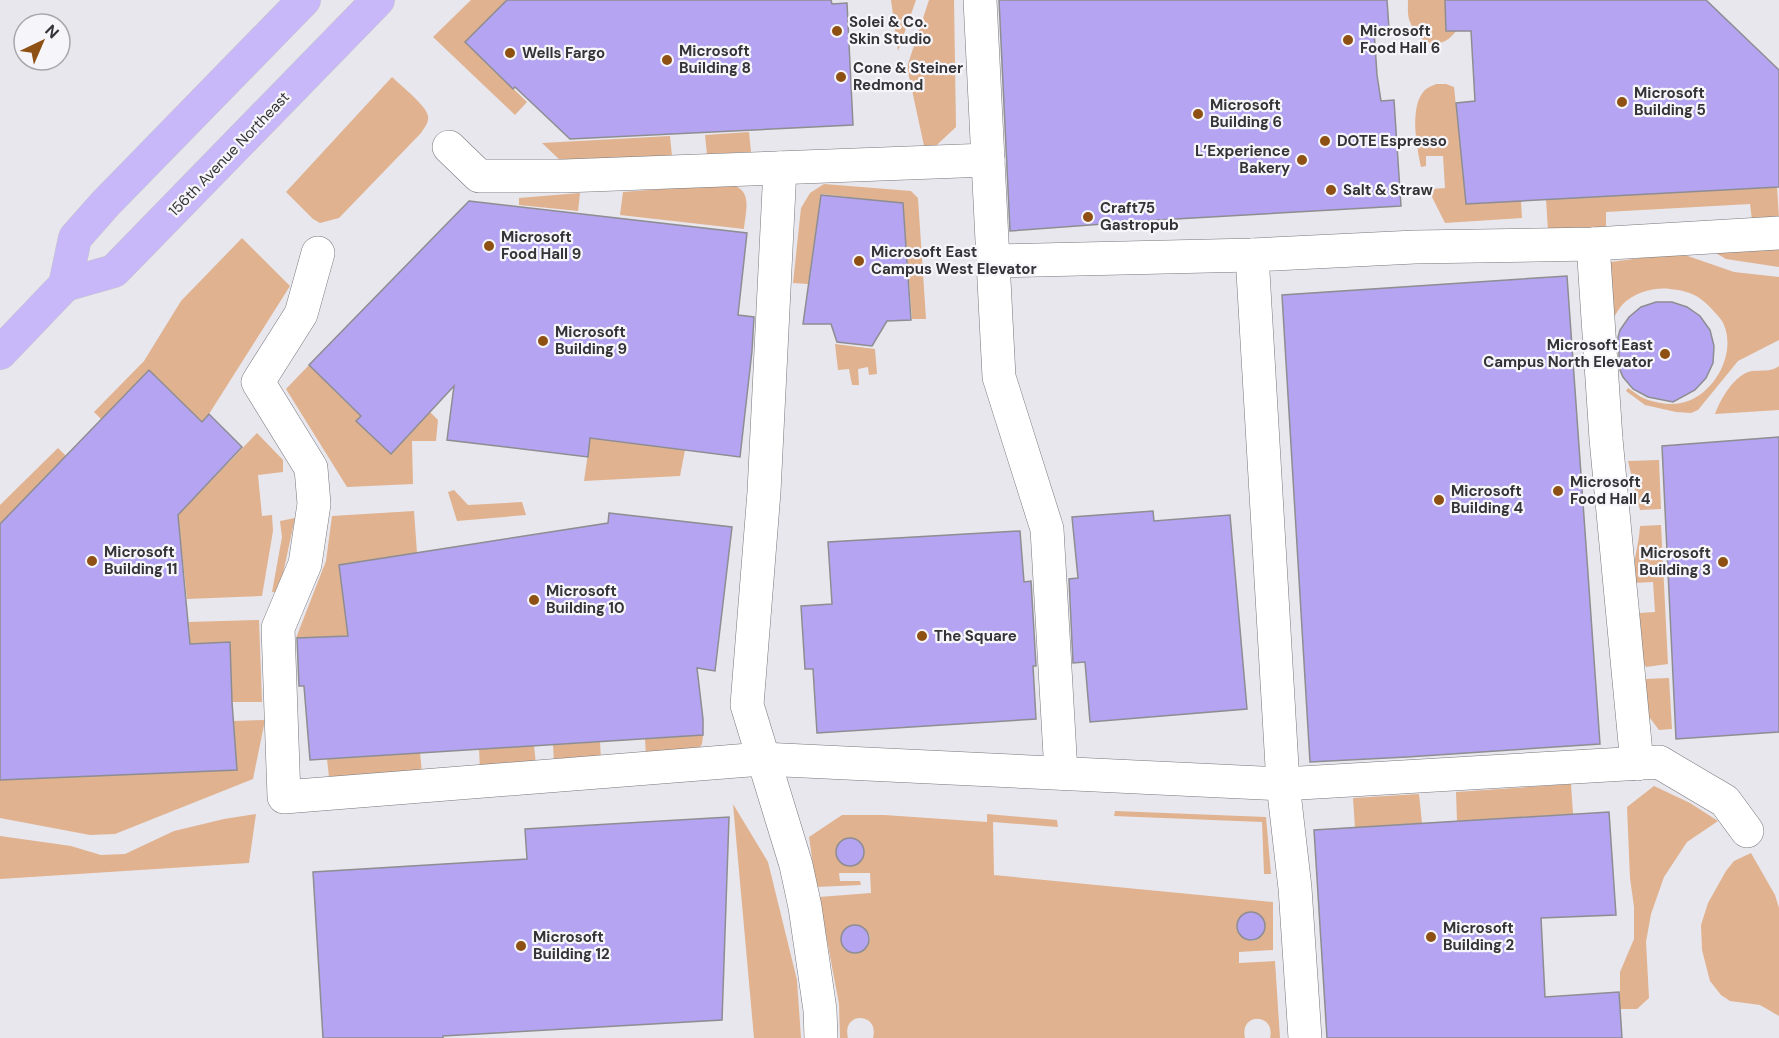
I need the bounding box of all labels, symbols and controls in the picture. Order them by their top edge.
north arrow [12,12,72,72]
place label: Solei & Co. Skin Studio [849,12,932,49]
text: N [41,20,64,43]
place label: Microsoft Food Hall 6 [1360,21,1440,58]
marker: Solei & Co. Skin Studio [830,24,844,38]
marker: Microsoft Food Hall 6 [1341,33,1355,47]
place label: Microsoft Building 8 [679,41,751,78]
place label: Wells Fargo [522,43,605,63]
marker: Wells Fargo [503,46,517,60]
marker: Microsoft Building 8 [660,53,674,67]
place label: Cone & Steiner Redmond [853,58,963,95]
marker: Cone & Steiner Redmond [834,70,848,84]
place label: Microsoft Building 5 [1634,83,1706,120]
street label: 156th Avenue Northeast [164,87,294,221]
place label: Microsoft Building 6 [1210,95,1282,132]
marker: Microsoft Building 5 [1615,95,1629,109]
marker: Microsoft Building 6 [1191,107,1205,121]
place label: DOTE Espresso [1337,131,1447,151]
marker: DOTE Espresso [1318,134,1332,148]
place label: L’Experience Bakery [1195,141,1290,178]
marker: L’Experience Bakery [1295,153,1309,167]
place label: Salt & Straw [1343,180,1434,200]
marker: Salt & Straw [1324,183,1338,197]
place label: Craft75 Gastropub [1100,198,1179,235]
marker: Craft75 Gastropub [1081,210,1095,224]
place label: Microsoft Food Hall 9 [501,227,581,264]
marker: Microsoft Food Hall 9 [482,239,496,253]
place label: Microsoft East Campus West Elevator [871,242,1037,279]
marker: Microsoft East Campus West Elevator [852,254,866,268]
place label: Microsoft Building 9 [555,322,627,359]
marker: Microsoft Building 9 [536,334,550,348]
place label: Microsoft East Campus North Elevator [1483,335,1653,372]
marker: Microsoft East Campus North Elevator [1658,347,1672,361]
place label: Microsoft Food Hall 4 [1570,472,1651,509]
place label: Microsoft Building 4 [1451,481,1524,518]
marker: Microsoft Food Hall 4 [1551,484,1565,498]
marker: Microsoft Building 4 [1432,493,1446,507]
place label: Microsoft Building 11 [104,542,178,579]
place label: Microsoft Building 3 [1639,543,1711,580]
marker: Microsoft Building 11 [85,554,99,568]
marker: Microsoft Building 3 [1716,555,1730,569]
place label: Microsoft Building 10 [546,581,625,618]
marker: Microsoft Building 10 [527,593,541,607]
place label: The Square [934,626,1017,646]
marker: The Square [915,629,929,643]
place label: Microsoft Building 2 [1443,918,1515,955]
place label: Microsoft Building 12 [533,927,610,964]
marker: Microsoft Building 2 [1424,930,1438,944]
marker: Microsoft Building 12 [514,939,528,953]

